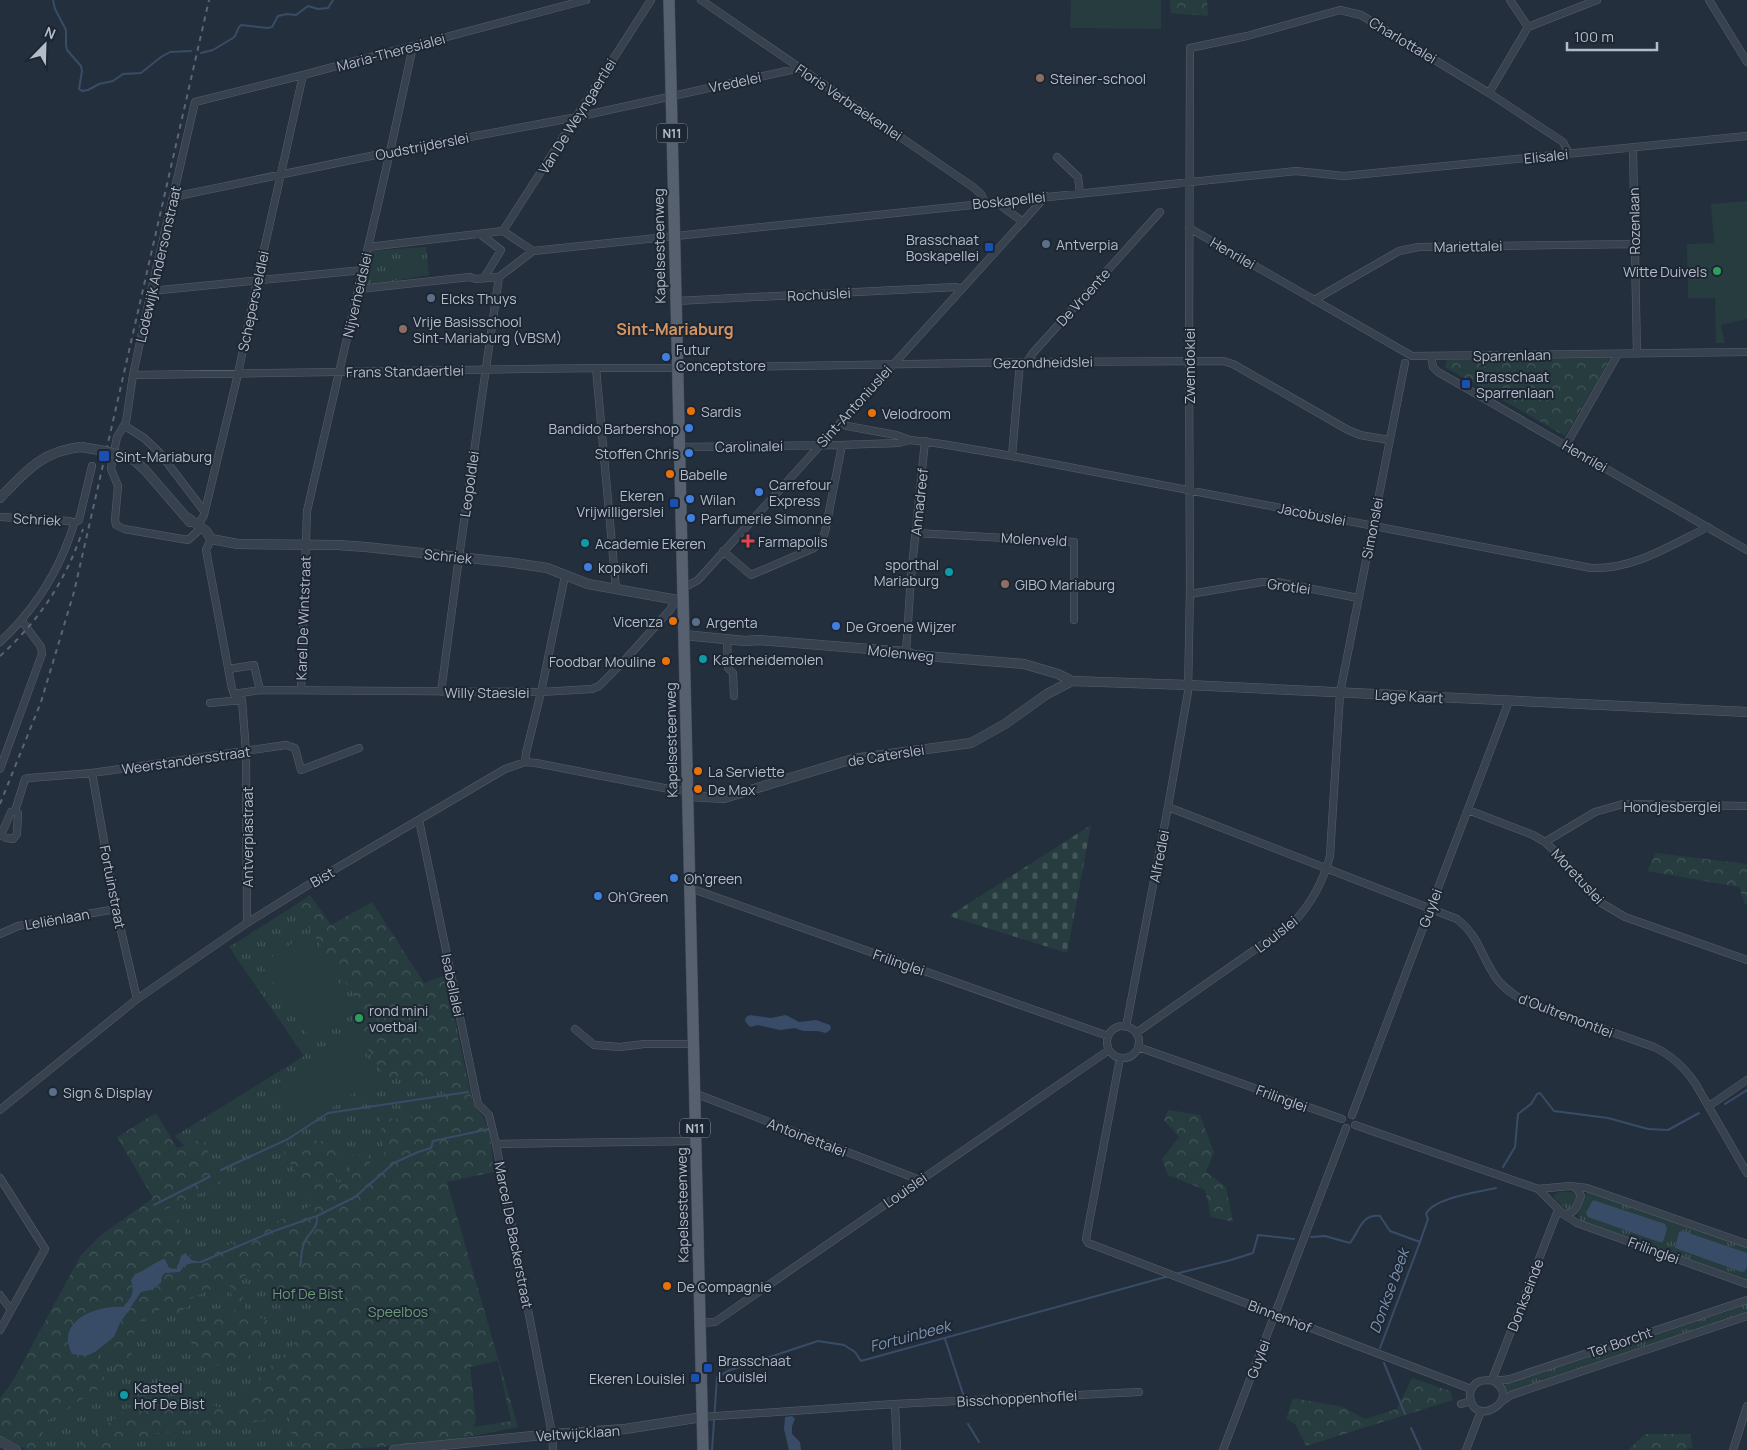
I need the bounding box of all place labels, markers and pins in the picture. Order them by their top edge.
place label: Steiner-school [1050,69,1146,88]
marker: Steiner-school [1034,72,1046,84]
place label: Brasschaat Boskapellei [906,230,979,265]
place label: Antverpia [1056,235,1118,254]
marker: Antverpia [1040,238,1052,250]
marker: Brasschaat Boskapellei [983,241,995,253]
place label: Witte Duivels [1623,262,1707,281]
marker: Witte Duivels [1711,265,1723,277]
place label: Elcks Thuys [441,289,517,308]
marker: Elcks Thuys [425,292,437,304]
place label: Vrije Basisschool Sint-Mariaburg (VBSM) [413,312,562,347]
marker: Vrije Basisschool Sint-Mariaburg (VBSM) [397,323,409,335]
place label: Futur Conceptstore [676,340,766,375]
marker: Futur Conceptstore [660,351,672,363]
place label: Brasschaat Sparrenlaan [1476,367,1554,402]
marker: Brasschaat Sparrenlaan [1460,378,1472,390]
place label: Sardis [701,402,741,421]
place label: Velodroom [882,404,951,423]
marker: Sardis [685,405,697,417]
marker: Velodroom [866,407,878,419]
place label: Bandido Barbershop [549,419,679,438]
marker: Bandido Barbershop [683,422,695,434]
place label: Stoffen Chris [595,444,679,463]
place label: Sint-Mariaburg [115,447,212,466]
marker: Stoffen Chris [683,447,695,459]
marker: Sint-Mariaburg [97,449,111,463]
place label: Babelle [680,465,728,484]
marker: Babelle [664,468,676,480]
place label: Carrefour Express [769,475,831,510]
place label: Ekeren Vrijwilligerslei [577,486,664,521]
marker: Carrefour Express [753,486,765,498]
place label: Wilan [700,490,735,509]
marker: Wilan [684,493,696,505]
marker: Ekeren Vrijwilligerslei [668,497,680,509]
place label: Parfumerie Simonne [701,509,831,528]
marker: Parfumerie Simonne [685,512,697,524]
place label: Farmapolis [758,532,828,551]
place label: Academie Ekeren [595,534,706,553]
marker: Farmapolis [742,535,754,547]
marker: Academie Ekeren [579,537,591,549]
place label: sporthal Mariaburg [874,555,939,590]
place label: kopikofi [598,558,648,577]
marker: kopikofi [582,561,594,573]
marker: sporthal Mariaburg [943,566,955,578]
place label: GIBO Mariaburg [1015,575,1115,594]
marker: GIBO Mariaburg [999,578,1011,590]
place label: Vicenza [613,612,663,631]
place label: Argenta [706,613,758,632]
marker: Vicenza [667,615,679,627]
marker: Argenta [690,616,702,628]
place label: De Groene Wijzer [846,617,956,636]
marker: De Groene Wijzer [830,620,842,632]
place label: Katerheidemolen [713,650,823,669]
place label: Foodbar Mouline [549,652,656,671]
marker: Katerheidemolen [697,653,709,665]
marker: Foodbar Mouline [660,655,672,667]
place label: La Serviette [708,762,785,781]
marker: La Serviette [692,765,704,777]
place label: De Max [708,780,756,799]
marker: De Max [692,783,704,795]
place label: Oh'green [684,869,742,888]
marker: Oh'green [668,872,680,884]
place label: Oh'Green [608,887,668,906]
marker: Oh'Green [592,890,604,902]
place label: rond mini voetbal [369,1001,428,1036]
marker: rond mini voetbal [353,1012,365,1024]
place label: Sign & Display [63,1083,153,1102]
marker: Sign & Display [47,1086,59,1098]
place label: De Compagnie [677,1277,772,1296]
marker: De Compagnie [661,1280,673,1292]
place label: Brasschaat Louislei [718,1351,791,1386]
marker: Brasschaat Louislei [702,1362,714,1374]
place label: Ekeren Louislei [589,1369,685,1388]
marker: Ekeren Louislei [689,1372,701,1384]
place label: Kasteel Hof De Bist [134,1378,205,1413]
marker: Kasteel Hof De Bist [118,1389,130,1401]

